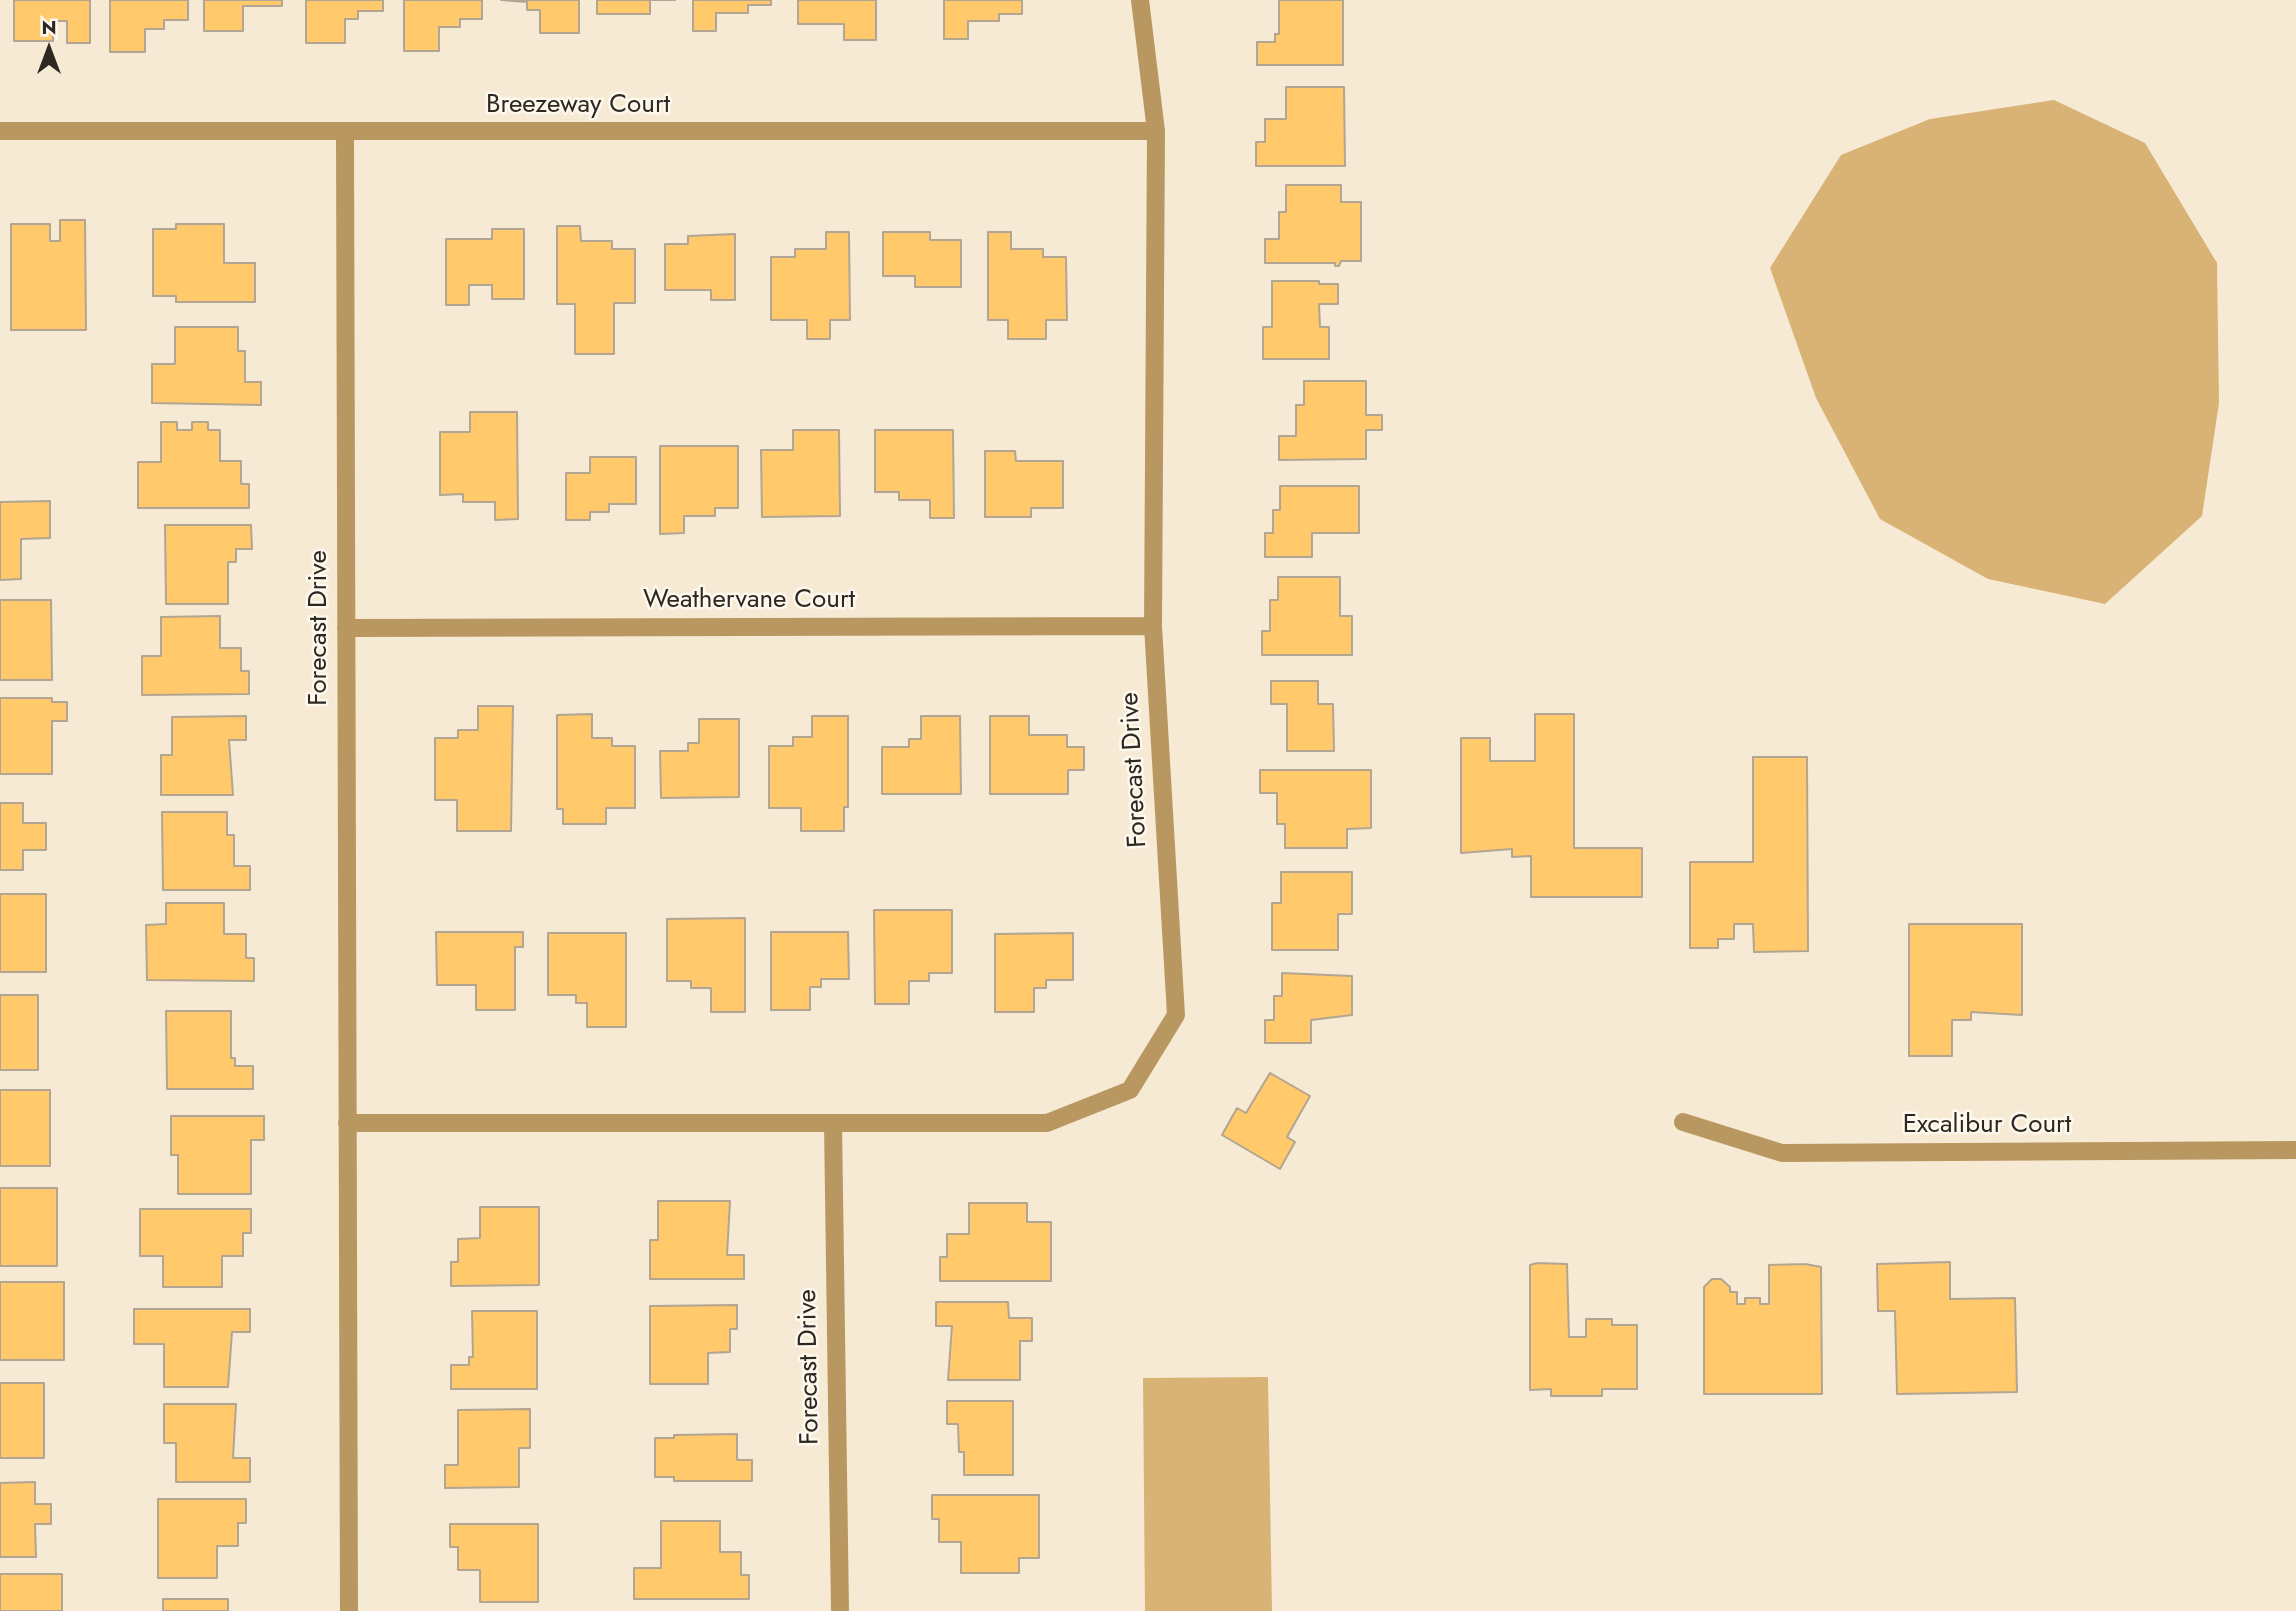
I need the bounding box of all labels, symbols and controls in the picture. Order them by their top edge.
north arrow [14,14,84,84]
text: N [41,14,57,41]
street label: Breezeway Court [486,90,670,122]
street label: Forecast Drive [304,550,336,706]
street label: Weathervane Court [643,585,855,617]
street label: Forecast Drive [1115,691,1155,849]
street label: Excalibur Court [1903,1110,2071,1142]
street label: Forecast Drive [793,1289,827,1445]

